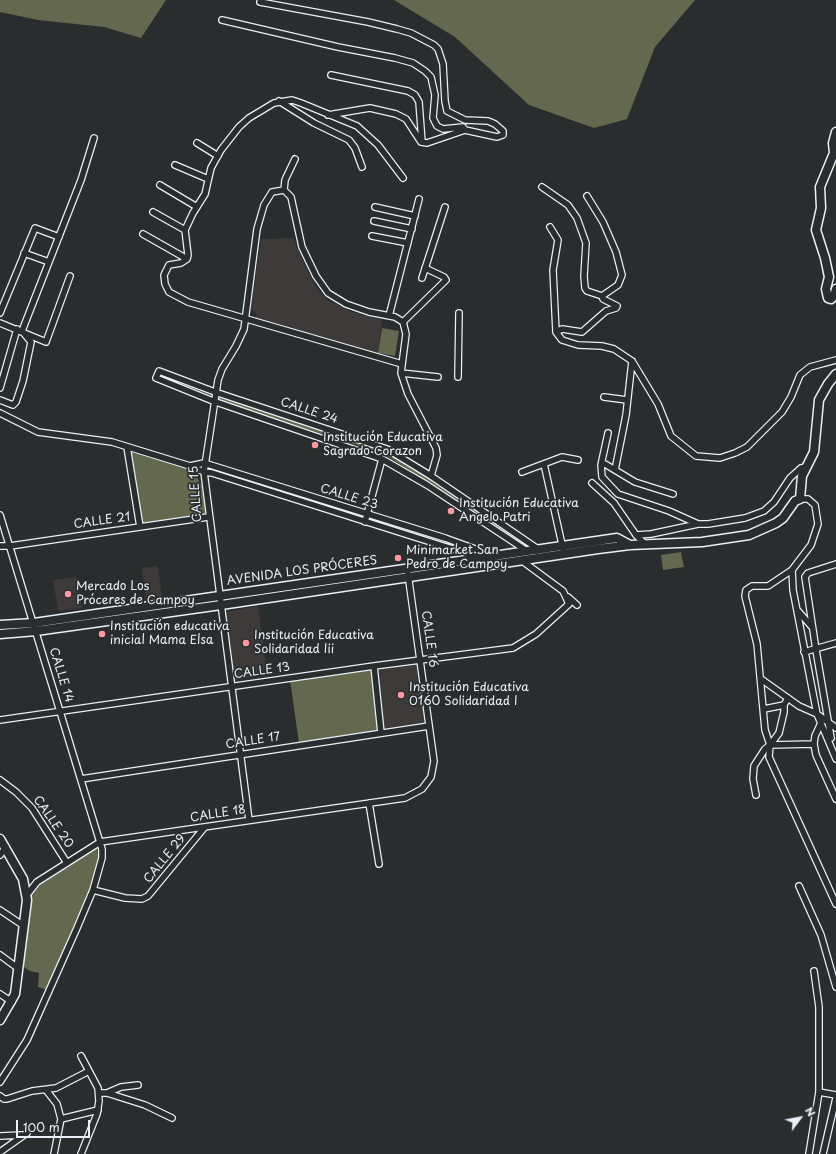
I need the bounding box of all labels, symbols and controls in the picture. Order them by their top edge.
street label: CALLE 24 [279,395,339,427]
place label: Institución Educativa Sagrado Corazon [323,431,443,459]
marker: Institución Educativa Sagrado Corazon [310,440,320,450]
street label: CALLE 15 [187,465,205,523]
street label: CALLE 23 [318,481,380,513]
place label: Institución Educativa Angelo Patri [459,497,579,525]
marker: Institución Educativa Angelo Patri [446,506,456,516]
street label: CALLE 21 [73,510,131,532]
place label: Minimarket San Pedro de Campoy [406,544,507,572]
street label: AVENIDA LOS PRÓCERES [226,553,378,589]
marker: Minimarket San Pedro de Campoy [393,553,403,563]
place label: Mercado Los Próceres de Campoy [76,580,195,608]
marker: Mercado Los Próceres de Campoy [63,589,73,599]
street label: CALLE 16 [418,610,440,668]
place label: Institución educativa inicial Mama Elsa [110,620,230,648]
marker: Institución educativa inicial Mama Elsa [97,629,107,639]
place label: Institución Educativa Solidaridad Iii [254,629,374,657]
marker: Institución Educativa Solidaridad Iii [241,638,251,648]
street label: CALLE 14 [46,646,76,704]
street label: CALLE 13 [233,660,291,682]
place label: Institución Educativa 0160 Solidaridad I [409,681,529,709]
marker: Institución Educativa 0160 Solidaridad I [396,690,406,700]
street label: CALLE 17 [225,730,281,752]
street label: CALLE 20 [30,793,76,851]
street label: CALLE 18 [189,802,247,826]
street label: CALLE 29 [141,832,189,886]
north arrow [780,1098,820,1138]
text: N [801,1103,820,1120]
scale bar [18,1112,92,1138]
text: 100 m [23,1118,60,1136]

